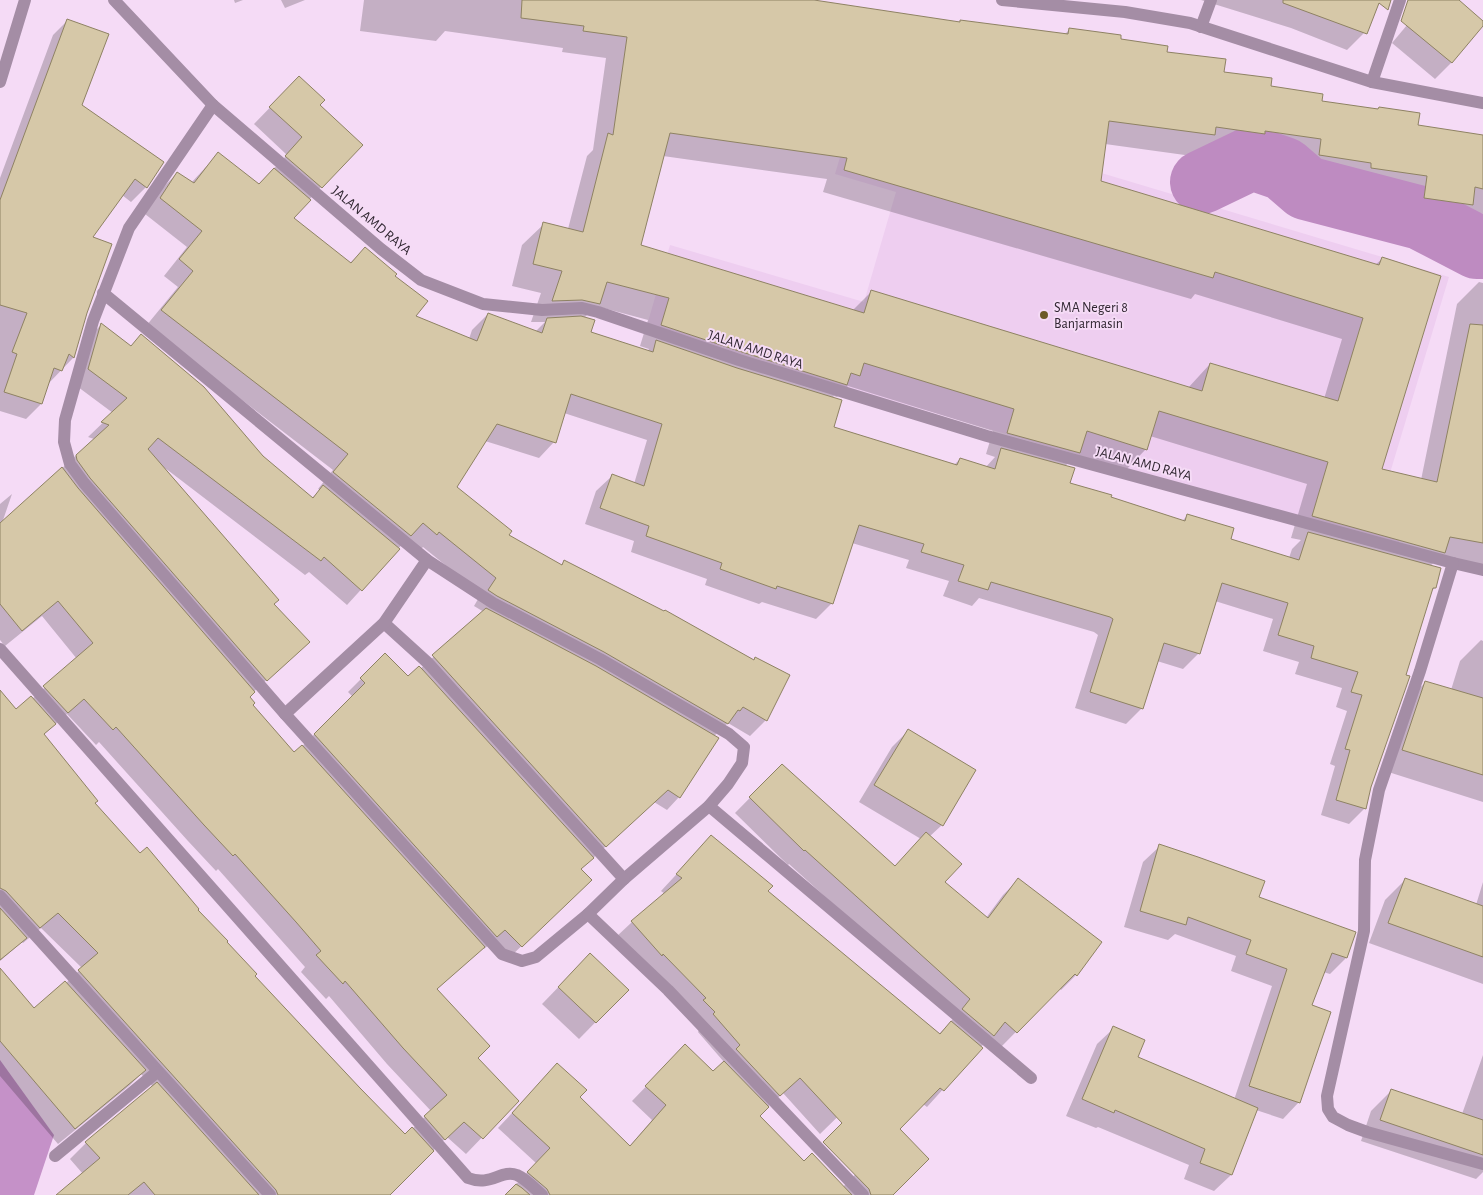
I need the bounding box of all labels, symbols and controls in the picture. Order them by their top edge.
street label: JALAN AMD RAYA [329,184,414,258]
place label: SMA Negeri 8 Banjarmasin [1054,301,1128,331]
marker: SMA Negeri 8 Banjarmasin [1038,309,1050,321]
street label: JALAN AMD RAYA [707,328,805,372]
street label: JALAN AMD RAYA [1094,444,1193,484]

